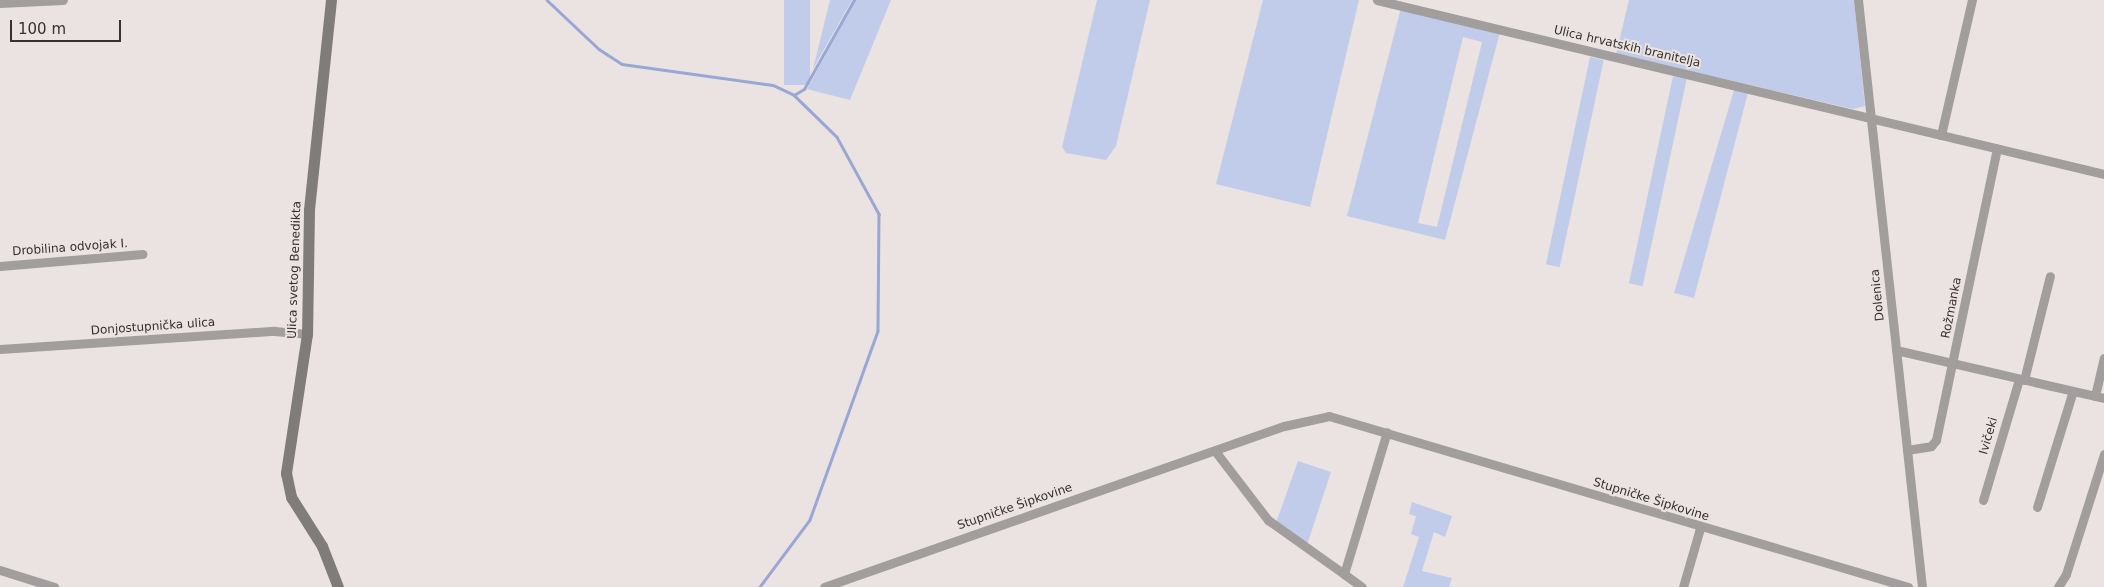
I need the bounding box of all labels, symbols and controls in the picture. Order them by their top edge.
scale bar [12,10,124,42]
text: 100 m [18,20,66,38]
street label: Ulica hrvatskih branitelja [1552,23,1702,71]
street label: Ulica svetog Benedikta [285,201,305,339]
street label: Drobilina odvojak I. [12,237,128,259]
street label: Dolenica [1868,268,1888,322]
street label: Rožmanka [1939,276,1965,340]
street label: Donjostupnička ulica [90,315,216,339]
street label: Ivičeki [1977,416,2001,456]
street label: Stupničke Šipkovine [1591,475,1711,525]
street label: Stupničke Šipkovine [956,481,1074,533]

